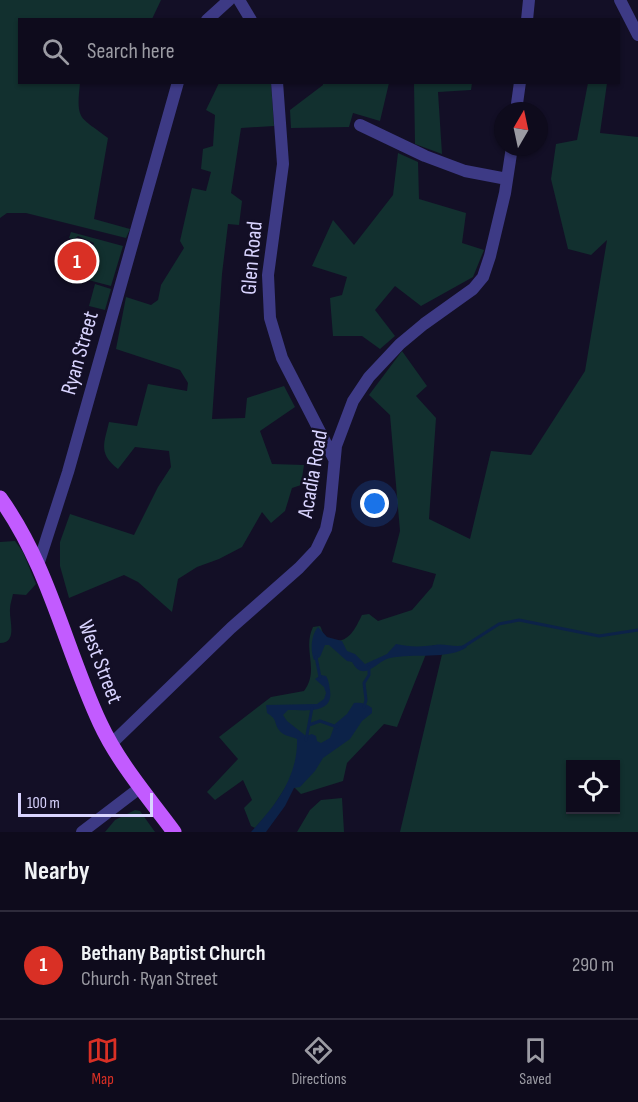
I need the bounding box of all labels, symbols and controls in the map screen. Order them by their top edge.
search box [18,18,620,84]
icon: search [39,35,72,68]
text: Search here [87,38,174,65]
north arrow [494,102,548,156]
street label: Glen Road [235,220,269,296]
pin: 1 [58,238,97,284]
street label: Ryan Street [55,308,105,398]
street label: Acadia Road [292,428,334,521]
your location [360,489,389,518]
street label: West Street [72,616,128,708]
map controls [566,760,620,814]
button: locate [566,760,620,814]
scale bar [18,790,153,818]
text: 100 m [27,794,60,813]
text: Nearby [24,856,90,887]
text: Bethany Baptist Church [81,940,265,967]
text: 1 [40,953,47,977]
text: 290 m [572,953,614,977]
text: Church · Ryan Street [81,967,218,991]
tab: Map [86,1034,119,1089]
tab: Directions [291,1034,347,1089]
tab: Saved [519,1034,552,1089]

